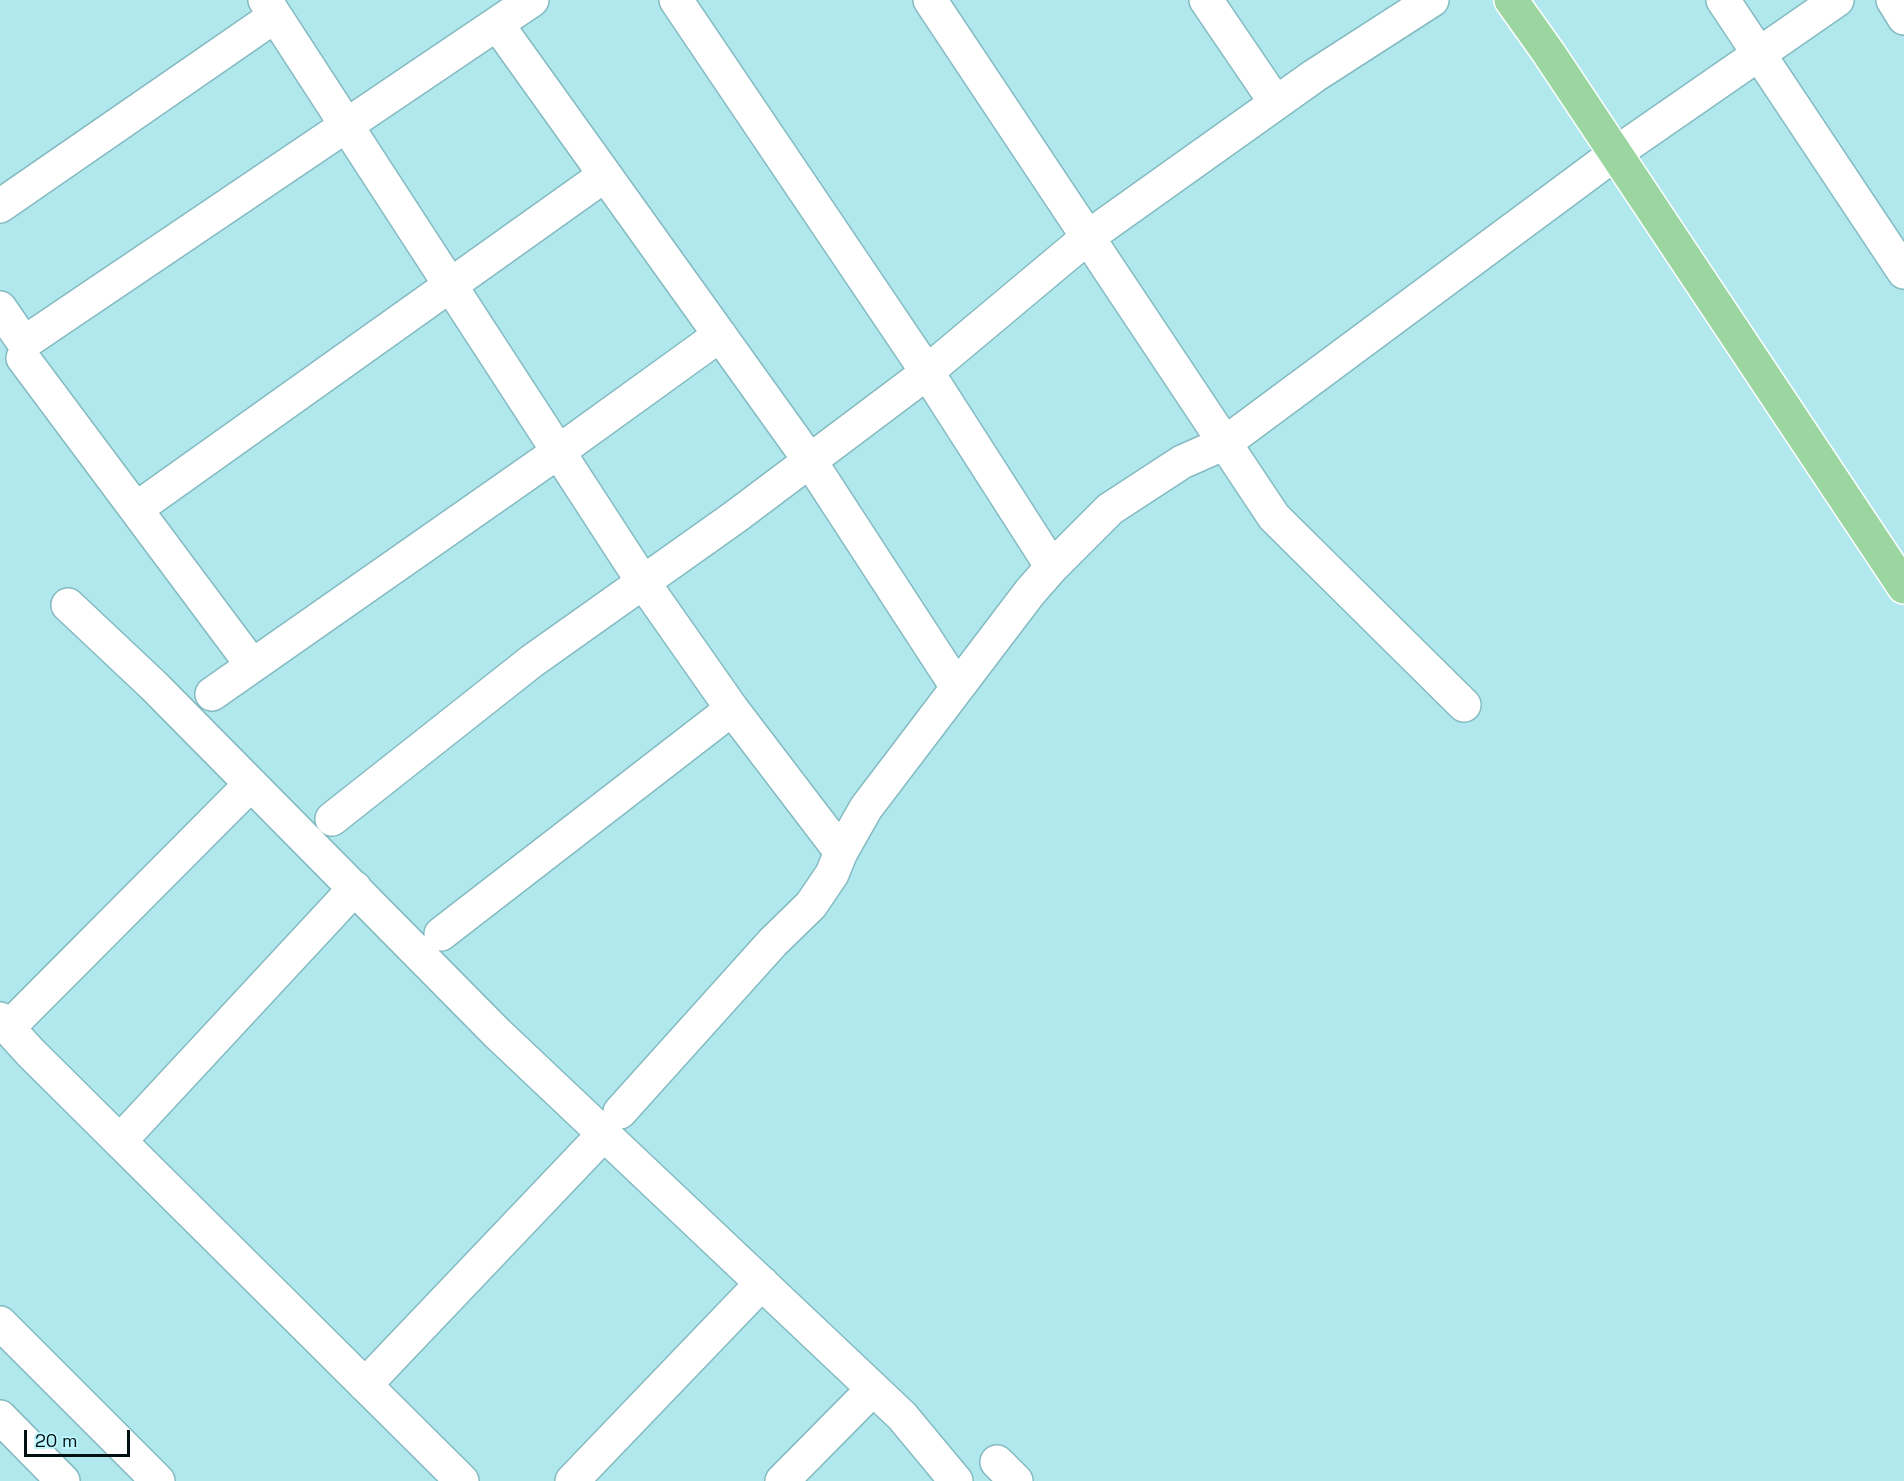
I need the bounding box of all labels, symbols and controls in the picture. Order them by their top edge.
scale bar [27,1418,134,1456]
text: 20 m [35,1429,78,1452]

